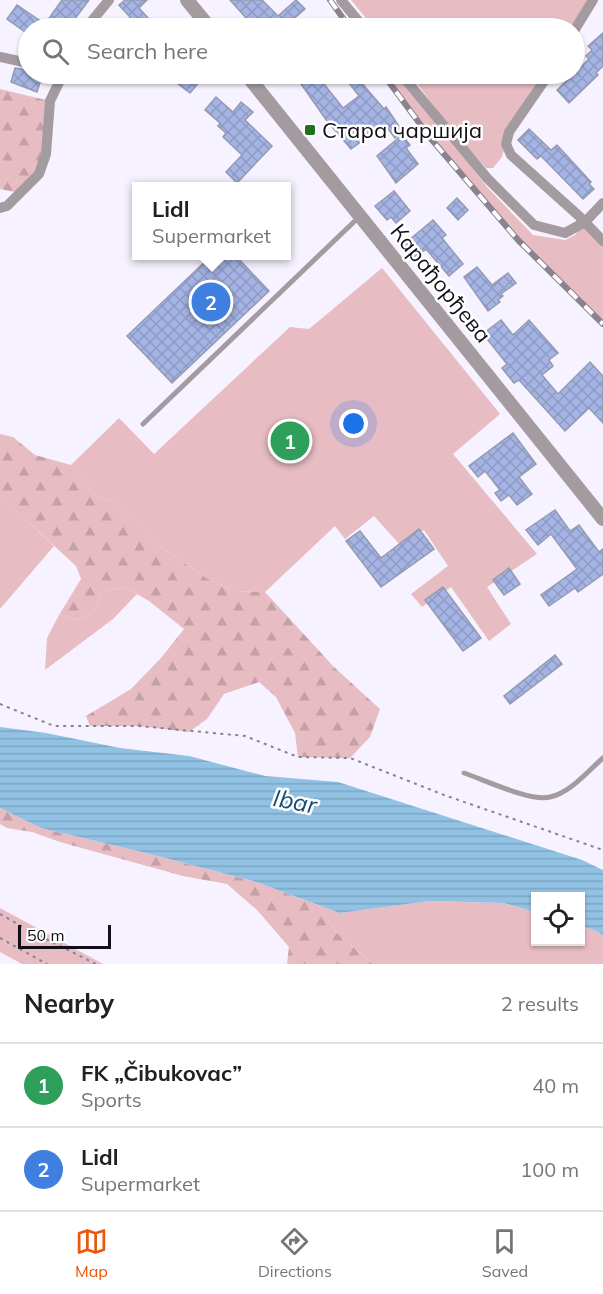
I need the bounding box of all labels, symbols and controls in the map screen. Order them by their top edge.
search box [18,18,585,84]
icon: search [39,35,72,68]
text: Search here [87,37,208,65]
place label: Стара чаршија [322,116,482,144]
marker: Стара чаршија [303,123,317,137]
popup [132,182,291,260]
text: Lidl [152,195,190,223]
street label: Карађорђева [385,218,497,348]
text: Supermarket [152,223,271,248]
pin: 2 [192,280,230,324]
your location [339,409,368,438]
pin: 1 [270,418,310,464]
water label: Ibar [271,782,321,820]
map controls [531,892,585,946]
button: locate [531,892,585,946]
scale bar [18,922,111,950]
text: 50 m [27,925,64,945]
text: Nearby [24,987,114,1020]
text: 2 results [501,991,579,1016]
text: FK „Čibukovac” [81,1059,242,1087]
text: 1 [38,1073,50,1098]
text: 40 m [532,1073,579,1098]
text: Sports [81,1087,142,1112]
text: Lidl [81,1143,118,1171]
text: 2 [38,1157,50,1182]
text: 100 m [520,1157,579,1182]
text: Supermarket [81,1171,200,1196]
tab: Map [75,1225,108,1281]
tab: Directions [258,1225,332,1281]
tab: Saved [482,1225,528,1281]

